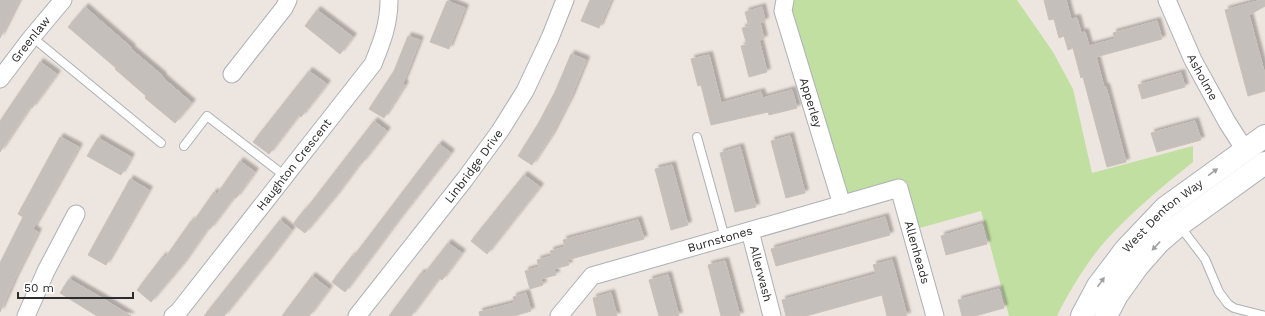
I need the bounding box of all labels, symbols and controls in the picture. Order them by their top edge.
street label: Greenlaw [8,14,53,65]
street label: Asholme [1184,52,1221,103]
street label: Apperley [797,76,825,130]
street label: Haughton Crescent [254,116,334,213]
street label: Linbridge Drive [442,127,506,206]
one-way arrow [1208,168,1219,176]
street label: West Denton Way [1119,176,1206,255]
street label: Allenheads [902,219,933,285]
street label: Burnstones [686,223,754,255]
one-way arrow [1151,241,1161,251]
street label: Allerwash [747,244,775,303]
scale bar [18,274,133,300]
one-way arrow [1097,277,1105,287]
text: 50 m [24,281,54,295]

